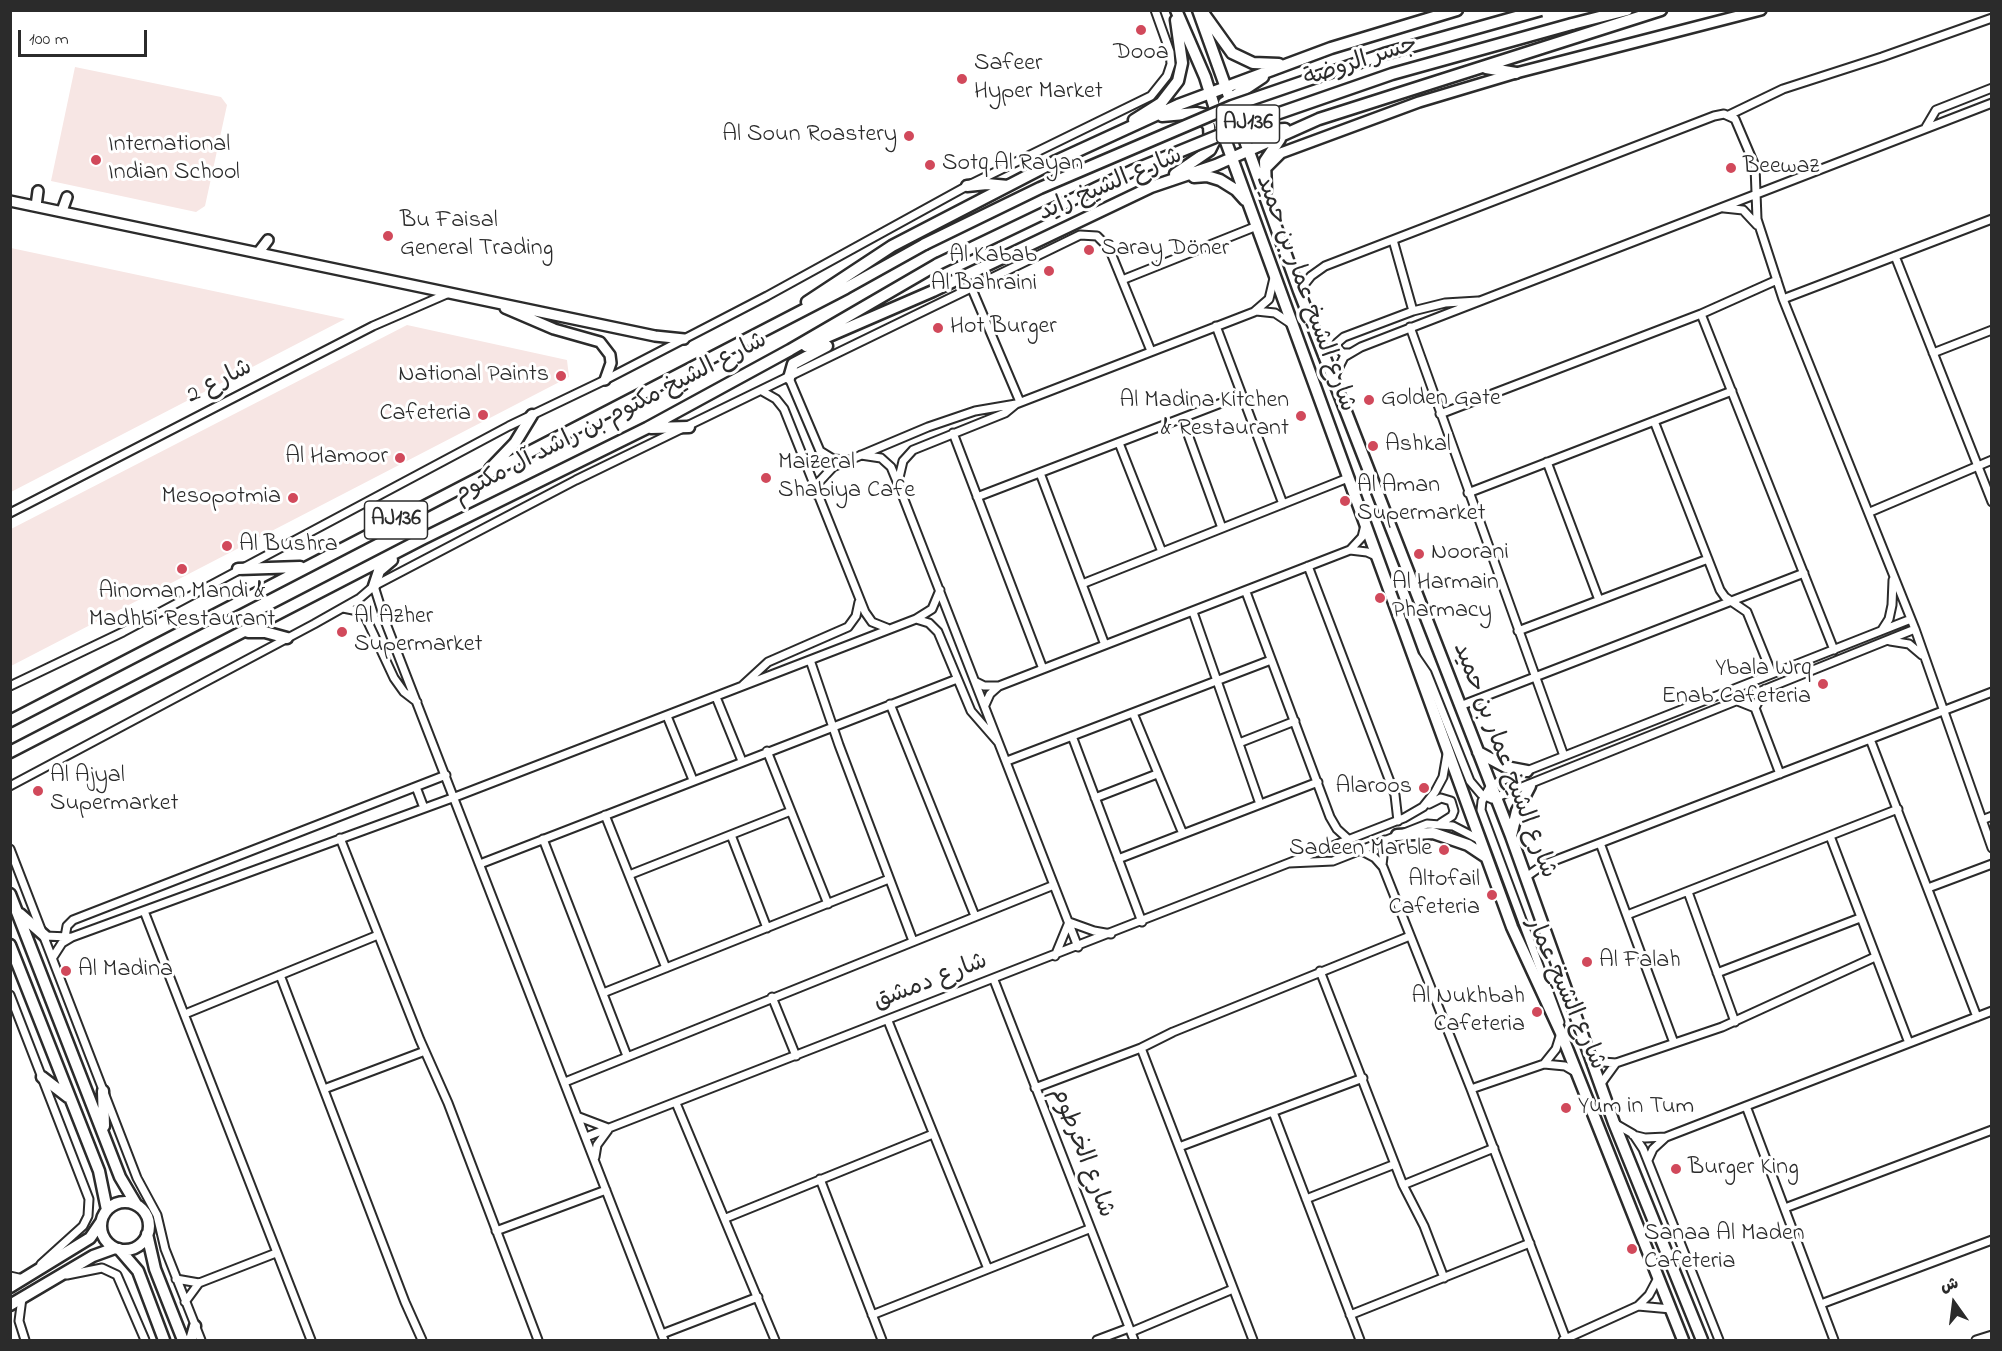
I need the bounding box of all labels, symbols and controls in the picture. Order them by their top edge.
scale bar [21,18,150,56]
marker: Dooa [1134,23,1148,37]
text: 100 m [29,27,69,53]
street label: جسر الروضة [1300,31,1422,95]
place label: Dooa [1113,40,1169,68]
place label: Safeer Hyper Market [974,51,1103,107]
marker: Safeer Hyper Market [955,72,969,86]
road number: AJ136 [1216,105,1280,143]
place label: Al Soun Roastery [722,122,897,150]
marker: Al Soun Roastery [902,129,916,143]
place label: International Indian School [108,132,240,188]
street label: شارع الشيخ زايد [1035,143,1187,229]
place label: Sotq Al Rayan [942,151,1083,179]
marker: International Indian School [89,153,103,167]
place label: Beewaz [1743,154,1819,182]
marker: Sotq Al Rayan [923,158,937,172]
marker: Beewaz [1724,161,1738,175]
street label: شارع الشيخ عمار بن حميد [1248,172,1360,416]
place label: Bu Faisal General Trading [400,208,553,264]
marker: Bu Faisal General Trading [381,229,395,243]
place label: Saray Döner [1101,236,1229,264]
place label: Al Kabab Al Bahraini [931,243,1037,299]
marker: Saray Döner [1082,243,1096,257]
marker: Al Kabab Al Bahraini [1042,264,1056,278]
place label: Hot Burger [950,314,1057,342]
marker: Hot Burger [931,321,945,335]
street label: شارع الشيخ مكتوم بن راشد آل مكتوم [450,327,772,511]
street label: شارع 2 [182,354,258,412]
place label: National Paints [398,362,549,390]
marker: National Paints [554,369,568,383]
place label: Golden Gate [1381,386,1501,414]
place label: Al Madina Kitchen & Restaurant [1119,388,1289,444]
marker: Golden Gate [1362,393,1376,407]
place label: Cafeteria [379,401,471,429]
marker: Cafeteria [476,408,490,422]
marker: Al Madina Kitchen & Restaurant [1294,409,1308,423]
place label: Ashkal [1385,432,1451,460]
marker: Ashkal [1366,439,1380,453]
place label: Al Hamoor [285,444,388,472]
place label: Maizeral Shabiya Cafe [778,450,915,506]
marker: Al Hamoor [393,451,407,465]
marker: Maizeral Shabiya Cafe [759,471,773,485]
place label: Al Aman Supermarket [1357,473,1486,529]
place label: Mesopotmia [161,484,281,512]
marker: Mesopotmia [286,491,300,505]
marker: Al Aman Supermarket [1338,494,1352,508]
road number: AJ136 [364,501,428,539]
place label: Al Bushra [239,532,338,560]
marker: Al Bushra [220,539,234,553]
place label: Noorani [1431,540,1509,568]
marker: Noorani [1412,547,1426,561]
marker: Ainoman Mandi & Madhbi Restaurant [175,562,189,576]
place label: Al Harmain Pharmacy [1392,570,1499,626]
place label: Ainoman Mandi & Madhbi Restaurant [89,579,275,635]
marker: Al Harmain Pharmacy [1373,591,1387,605]
place label: Al Azher Supermarket [354,604,483,660]
marker: Al Azher Supermarket [335,625,349,639]
street label: شارع الشيخ عمار بن حميد [1445,639,1561,883]
place label: Ybala Wrq Enab Cafeteria [1661,656,1811,712]
marker: Ybala Wrq Enab Cafeteria [1816,677,1830,691]
place label: Al Ajyal Supermarket [50,763,179,819]
place label: Alaroos [1336,774,1412,802]
marker: Alaroos [1417,781,1431,795]
marker: Al Ajyal Supermarket [31,784,45,798]
place label: Sadeen Marble [1289,836,1432,864]
marker: Sadeen Marble [1437,843,1451,857]
place label: Altofail Cafeteria [1388,867,1480,923]
marker: Altofail Cafeteria [1485,888,1499,902]
street label: شارع الشيخ عمار [1517,913,1611,1075]
street label: شارع دمشق [870,948,992,1018]
place label: Al Falah [1599,948,1681,976]
marker: Al Falah [1580,955,1594,969]
place label: Al Madina [78,957,173,985]
marker: Al Madina [59,964,73,978]
place label: Al Nukhbah Cafeteria [1411,984,1525,1040]
marker: Al Nukhbah Cafeteria [1530,1005,1544,1019]
street label: شارع الخرطوم [1043,1084,1119,1222]
place label: Yum in Tum [1578,1094,1694,1122]
marker: Yum in Tum [1559,1101,1573,1115]
place label: Burger King [1688,1155,1799,1183]
marker: Burger King [1669,1162,1683,1176]
place label: Sanaa Al Maden Cafeteria [1644,1221,1805,1277]
marker: Sanaa Al Maden Cafeteria [1625,1242,1639,1256]
text: ش [1938,1272,1961,1299]
north arrow [1924,1273,1984,1333]

